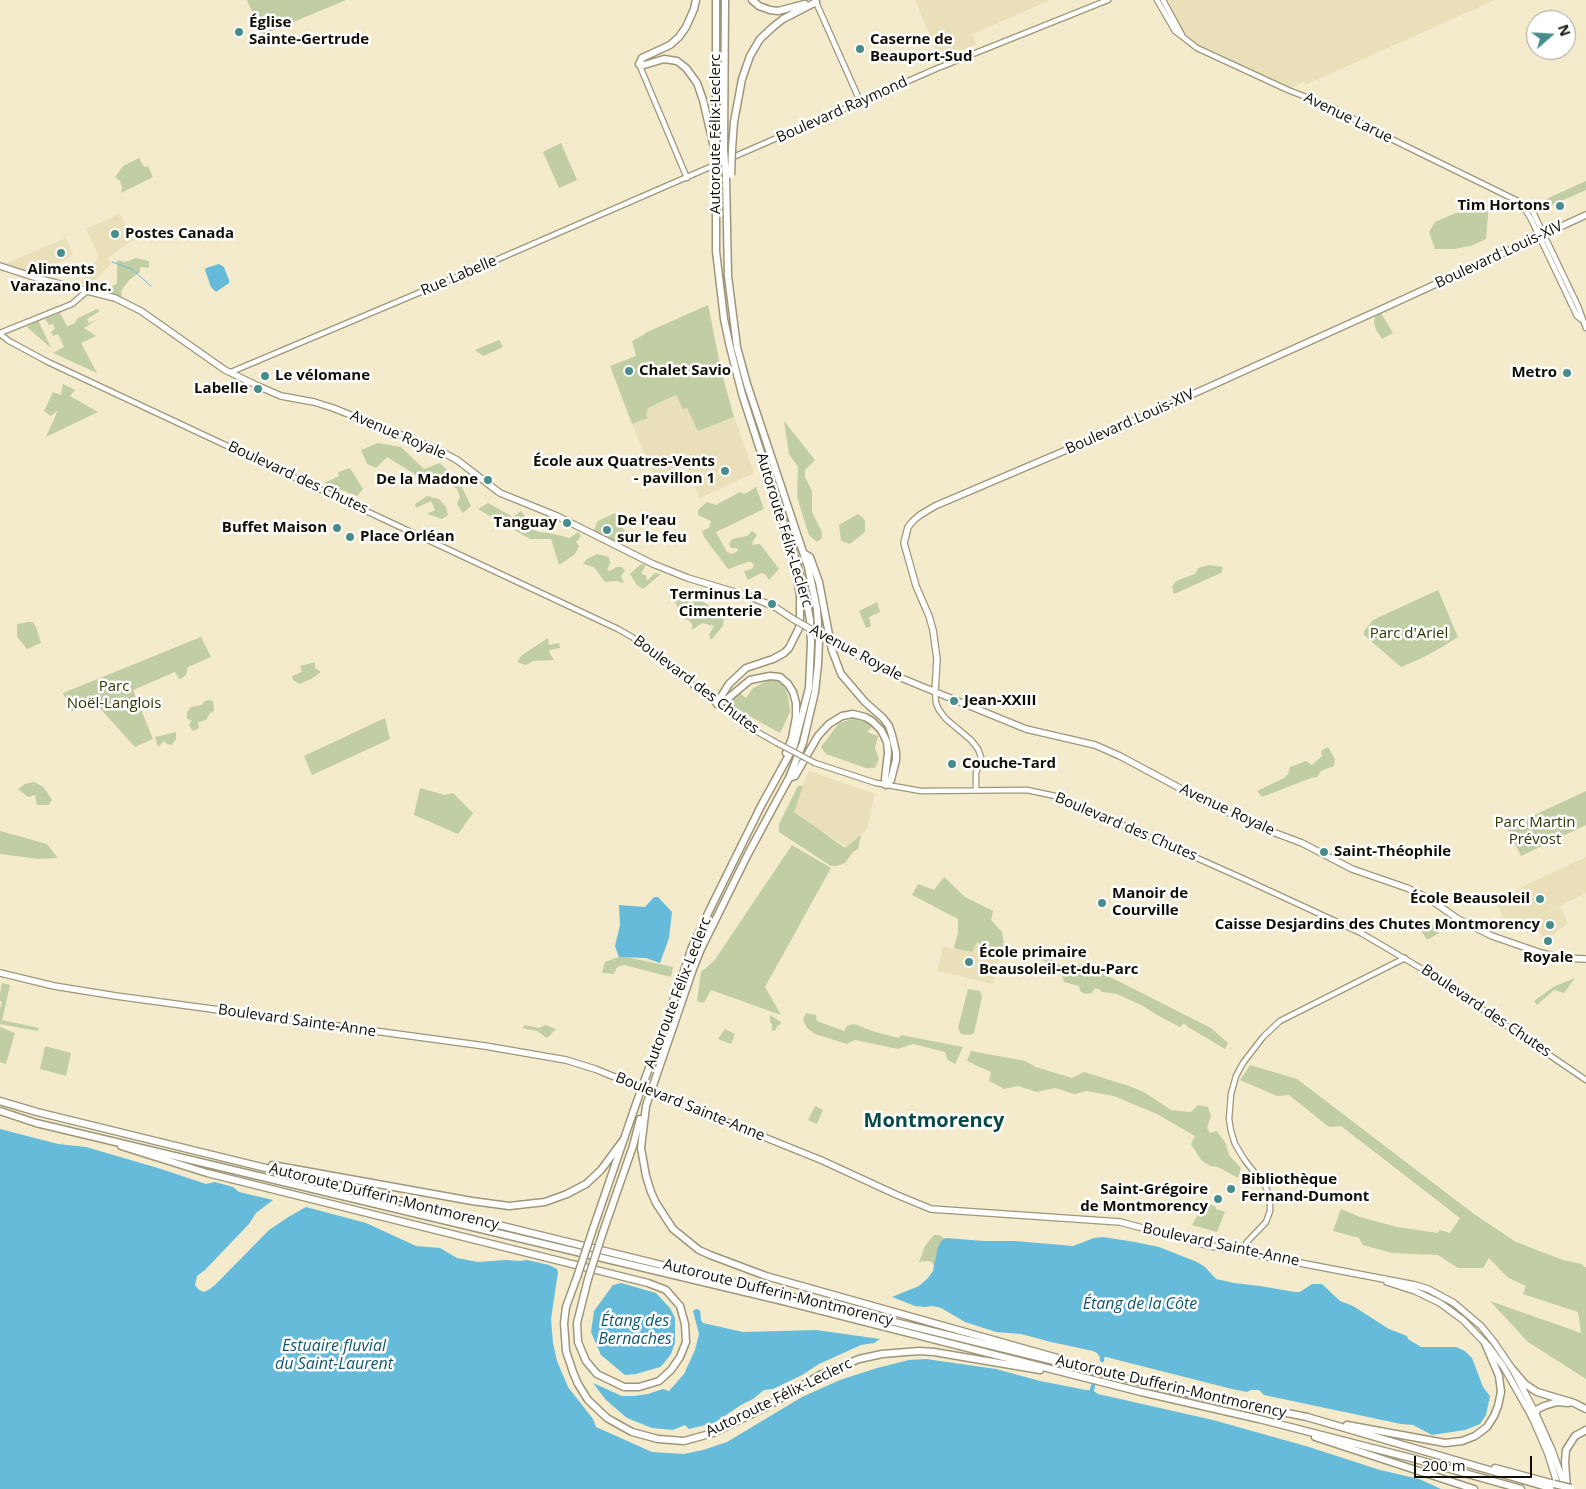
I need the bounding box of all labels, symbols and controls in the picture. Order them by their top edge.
north arrow [1526,10,1576,60]
place label: Église Sainte-Gertrude [249,14,369,49]
text: N [1554,22,1576,39]
marker: Église Sainte-Gertrude [233,26,245,38]
place label: Caserne de Beauport-Sud [870,31,972,66]
marker: Caserne de Beauport-Sud [854,43,866,55]
street label: Autoroute Félix-Leclerc [707,54,725,214]
street label: Boulevard Raymond [774,73,910,147]
street label: Avenue Larue [1301,89,1395,147]
place label: Tim Hortons [1457,197,1550,215]
marker: Tim Hortons [1554,200,1566,212]
street label: Boulevard Louis-XIV [1432,218,1566,292]
place label: Postes Canada [125,225,234,243]
marker: Postes Canada [109,228,121,240]
marker: Aliments Varazano Inc. [55,247,67,259]
street label: Rue Labelle [418,252,500,300]
place label: Aliments Varazano Inc. [11,261,111,296]
place label: Chalet Savio [639,362,731,380]
place label: Metro [1511,364,1557,382]
marker: Chalet Savio [623,365,635,377]
place label: Le vélomane [275,367,370,385]
marker: Metro [1561,367,1573,379]
marker: Le vélomane [259,370,271,382]
place label: Labelle [194,380,248,398]
marker: Labelle [252,383,264,395]
street label: Boulevard Louis-XIV [1063,386,1197,458]
street label: Avenue Royale [347,407,449,463]
street label: Boulevard des Chutes [225,438,371,518]
street label: Autoroute Félix-Leclerc [752,451,816,609]
place label: École aux Quatres-Vents - pavillon 1 [533,453,715,488]
marker: École aux Quatres-Vents - pavillon 1 [719,465,731,477]
place label: De la Madone [376,471,478,489]
marker: De la Madone [482,474,494,486]
place label: De l’eau sur le feu [617,512,687,547]
place label: Tanguay [493,514,557,532]
marker: Tanguay [561,517,573,529]
place label: Buffet Maison [222,519,327,537]
marker: Buffet Maison [331,522,343,534]
marker: De l’eau sur le feu [601,524,613,536]
place label: Place Orléan [360,528,455,546]
marker: Place Orléan [344,531,356,543]
place label: Terminus La Cimenterie [670,586,762,621]
marker: Terminus La Cimenterie [766,598,778,610]
street label: Avenue Royale [807,621,905,685]
park label: Parc d'Ariel [1370,625,1448,643]
street label: Boulevard des Chutes [630,632,762,738]
park label: Parc Noël-Langlois [67,678,161,713]
place label: Jean-XXIII [964,692,1036,710]
marker: Jean-XXIII [948,695,960,707]
place label: Couche-Tard [962,755,1056,773]
marker: Couche-Tard [946,758,958,770]
street label: Avenue Royale [1177,780,1277,840]
street label: Boulevard des Chutes [1052,789,1200,865]
park label: Parc Martin Prévost [1495,814,1575,849]
place label: Saint-Théophile [1334,843,1451,861]
marker: Saint-Théophile [1318,846,1330,858]
place label: Manoir de Courville [1112,885,1188,920]
place label: École Beausoleil [1410,890,1530,908]
marker: École Beausoleil [1534,893,1546,905]
marker: Manoir de Courville [1096,897,1108,909]
street label: Autoroute Félix-Leclerc [641,915,715,1071]
place label: Caisse Desjardins des Chutes Montmorency [1215,916,1540,934]
marker: Caisse Desjardins des Chutes Montmorency [1544,919,1556,931]
marker: Royale [1542,935,1554,947]
place label: École primaire Beausoleil-et-du-Parc [979,944,1138,979]
place label: Royale [1523,949,1573,967]
marker: École primaire Beausoleil-et-du-Parc [963,956,975,968]
street label: Boulevard des Chutes [1418,961,1554,1061]
street label: Boulevard Sainte-Anne [217,1001,377,1041]
street label: Boulevard Sainte-Anne [613,1069,767,1145]
district label: Montmorency [864,1109,1004,1133]
street label: Autoroute Dufferin-Montmorency [267,1160,501,1234]
place label: Bibliothèque Fernand-Dumont [1241,1171,1369,1206]
place label: Saint-Grégoire de Montmorency [1080,1181,1208,1216]
marker: Bibliothèque Fernand-Dumont [1225,1183,1237,1195]
marker: Saint-Grégoire de Montmorency [1212,1193,1224,1205]
street label: Boulevard Sainte-Anne [1141,1220,1301,1270]
street label: Autoroute Dufferin-Montmorency [661,1256,895,1330]
water label: Étang de la Côte [1083,1294,1197,1314]
water label: Étang des Bernaches [598,1311,672,1349]
water label: Estuaire fluvial du Saint-Laurent [275,1336,393,1374]
street label: Autoroute Dufferin-Montmorency [1054,1352,1288,1422]
street label: Autoroute Félix-Leclerc [703,1355,855,1441]
scale bar [1416,1446,1534,1478]
text: 200 m [1422,1455,1466,1475]

